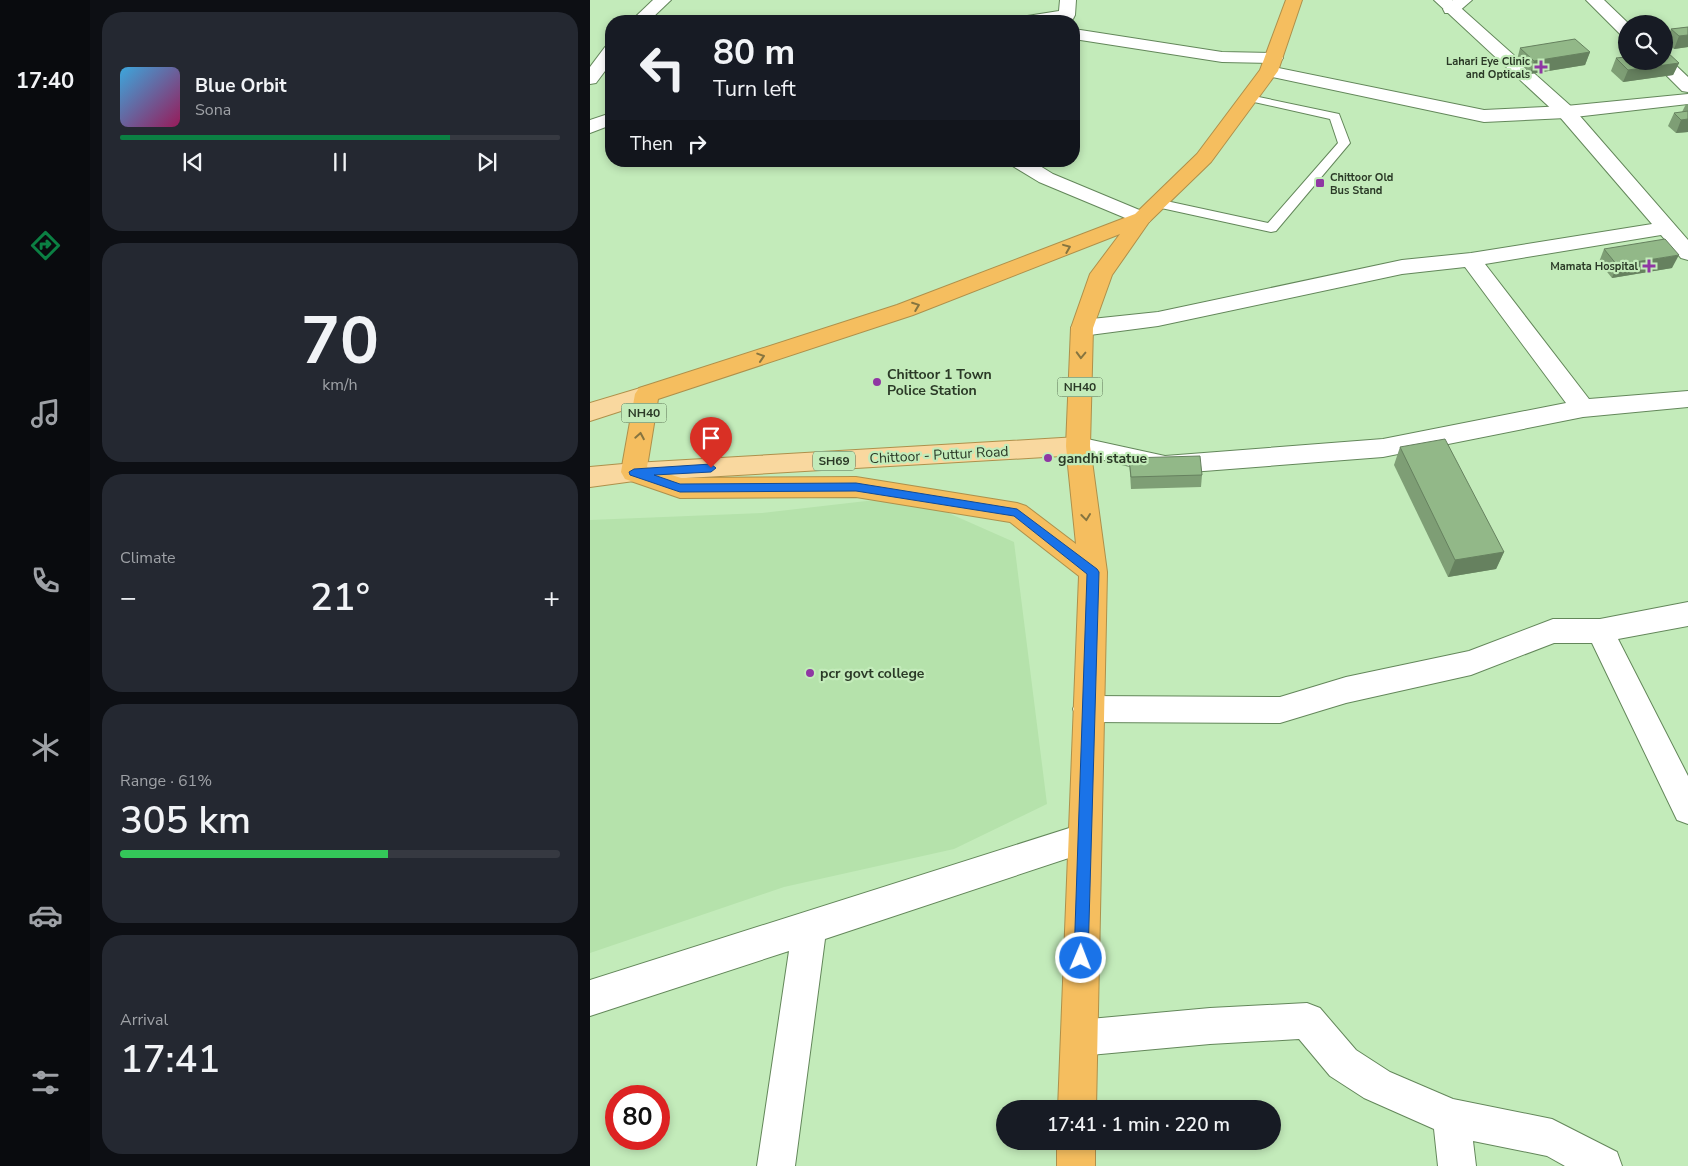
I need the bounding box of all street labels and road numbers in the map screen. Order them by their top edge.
road number: NH40 [1058,378,1102,397]
road number: NH40 [622,403,666,422]
street label: Chittoor - Puttur Road [869,442,1009,468]
road number: SH69 [813,452,855,471]

